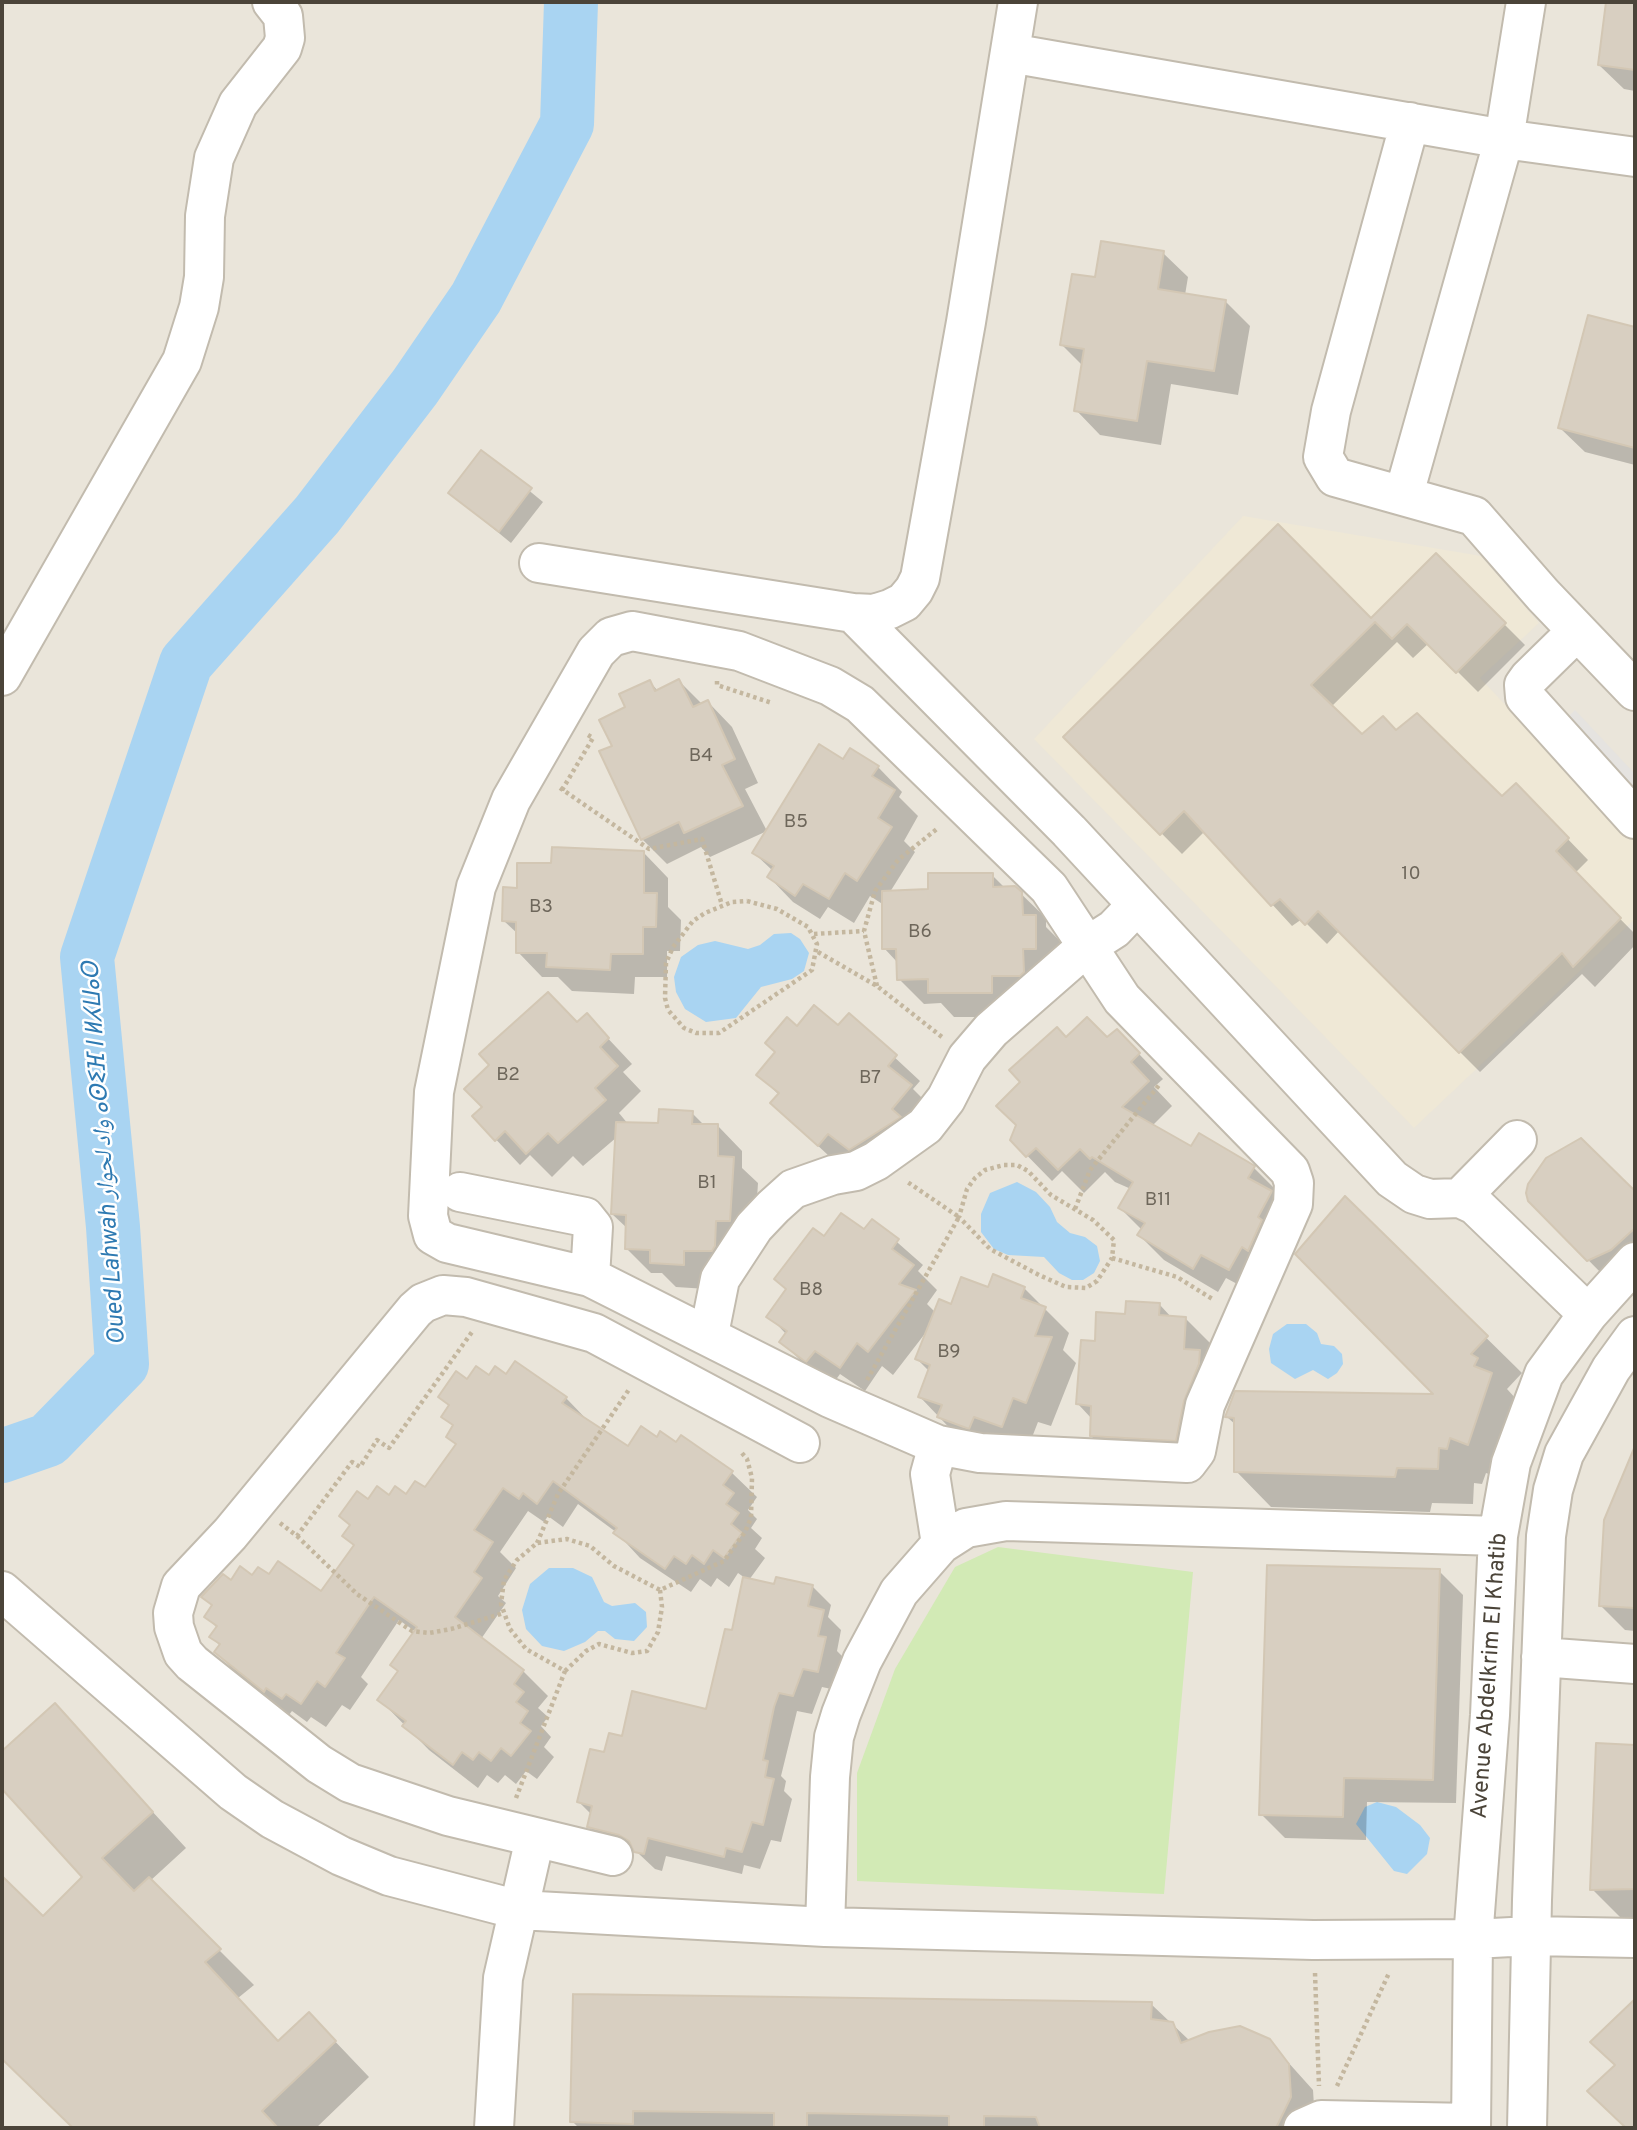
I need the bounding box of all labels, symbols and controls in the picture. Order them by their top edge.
house number: B4 [689,746,713,768]
house number: B5 [784,812,808,834]
house number: 10 [1401,864,1421,886]
house number: B3 [529,897,553,919]
house number: B6 [908,922,932,944]
water label: Oued Lahwah واد لحوار ⴰⵙⵉⴼ ⵏ ⵍⵃⵡⴰⵔ [78,960,134,1346]
house number: B2 [496,1065,520,1087]
house number: B7 [859,1068,881,1090]
house number: B1 [697,1173,717,1195]
house number: B11 [1145,1190,1171,1212]
house number: B8 [799,1280,823,1302]
house number: B9 [937,1342,961,1364]
street label: Avenue Abdelkrim El Khatib [1467,1532,1515,1820]

